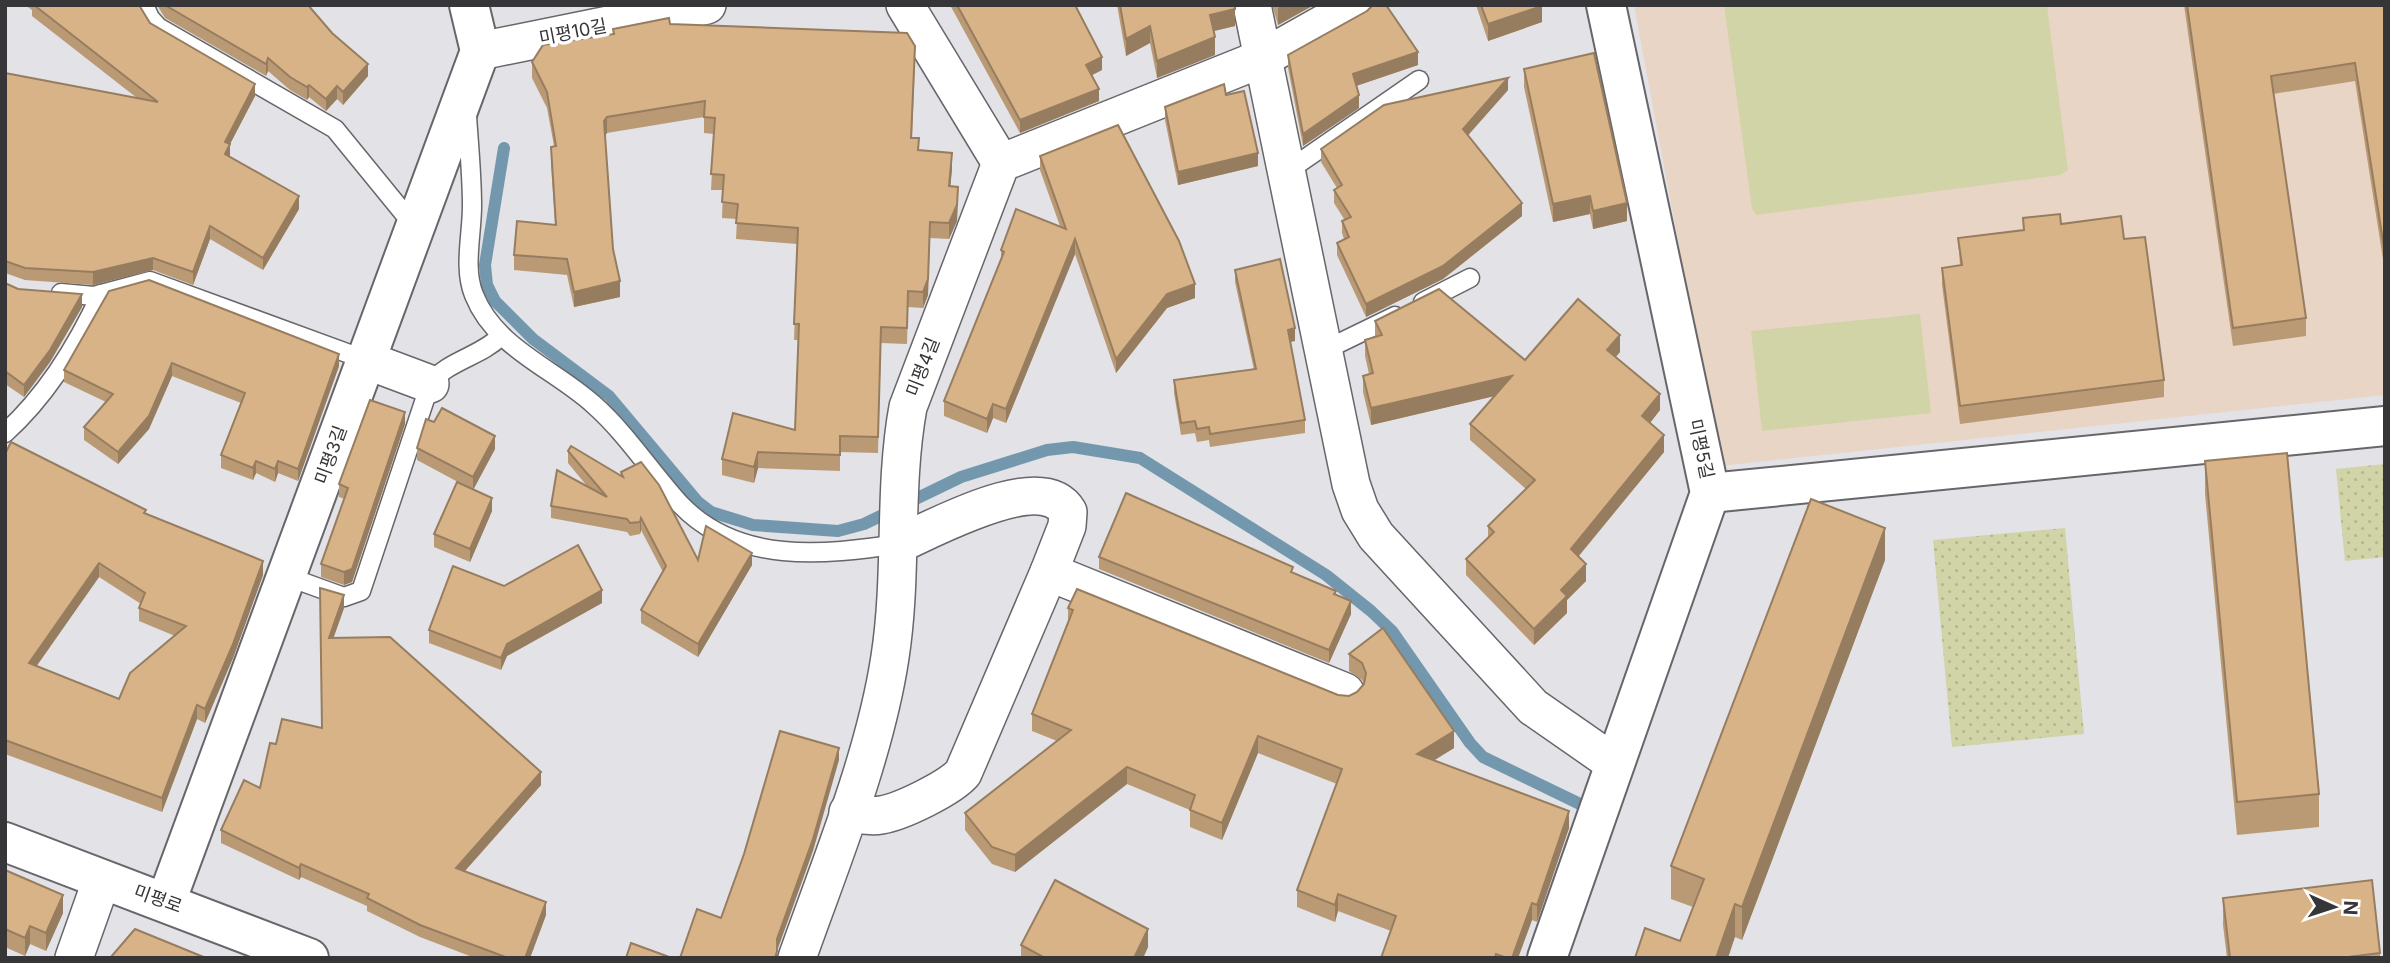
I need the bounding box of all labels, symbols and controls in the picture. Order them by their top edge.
street label: 미평10길 [537,15,608,48]
street label: 미평4길 [902,334,943,399]
street label: 미평5길 [1685,417,1718,481]
street label: 미평3길 [310,423,351,487]
north arrow [2299,872,2369,942]
street label: 미평로 [131,880,185,917]
text: N [2339,900,2362,916]

